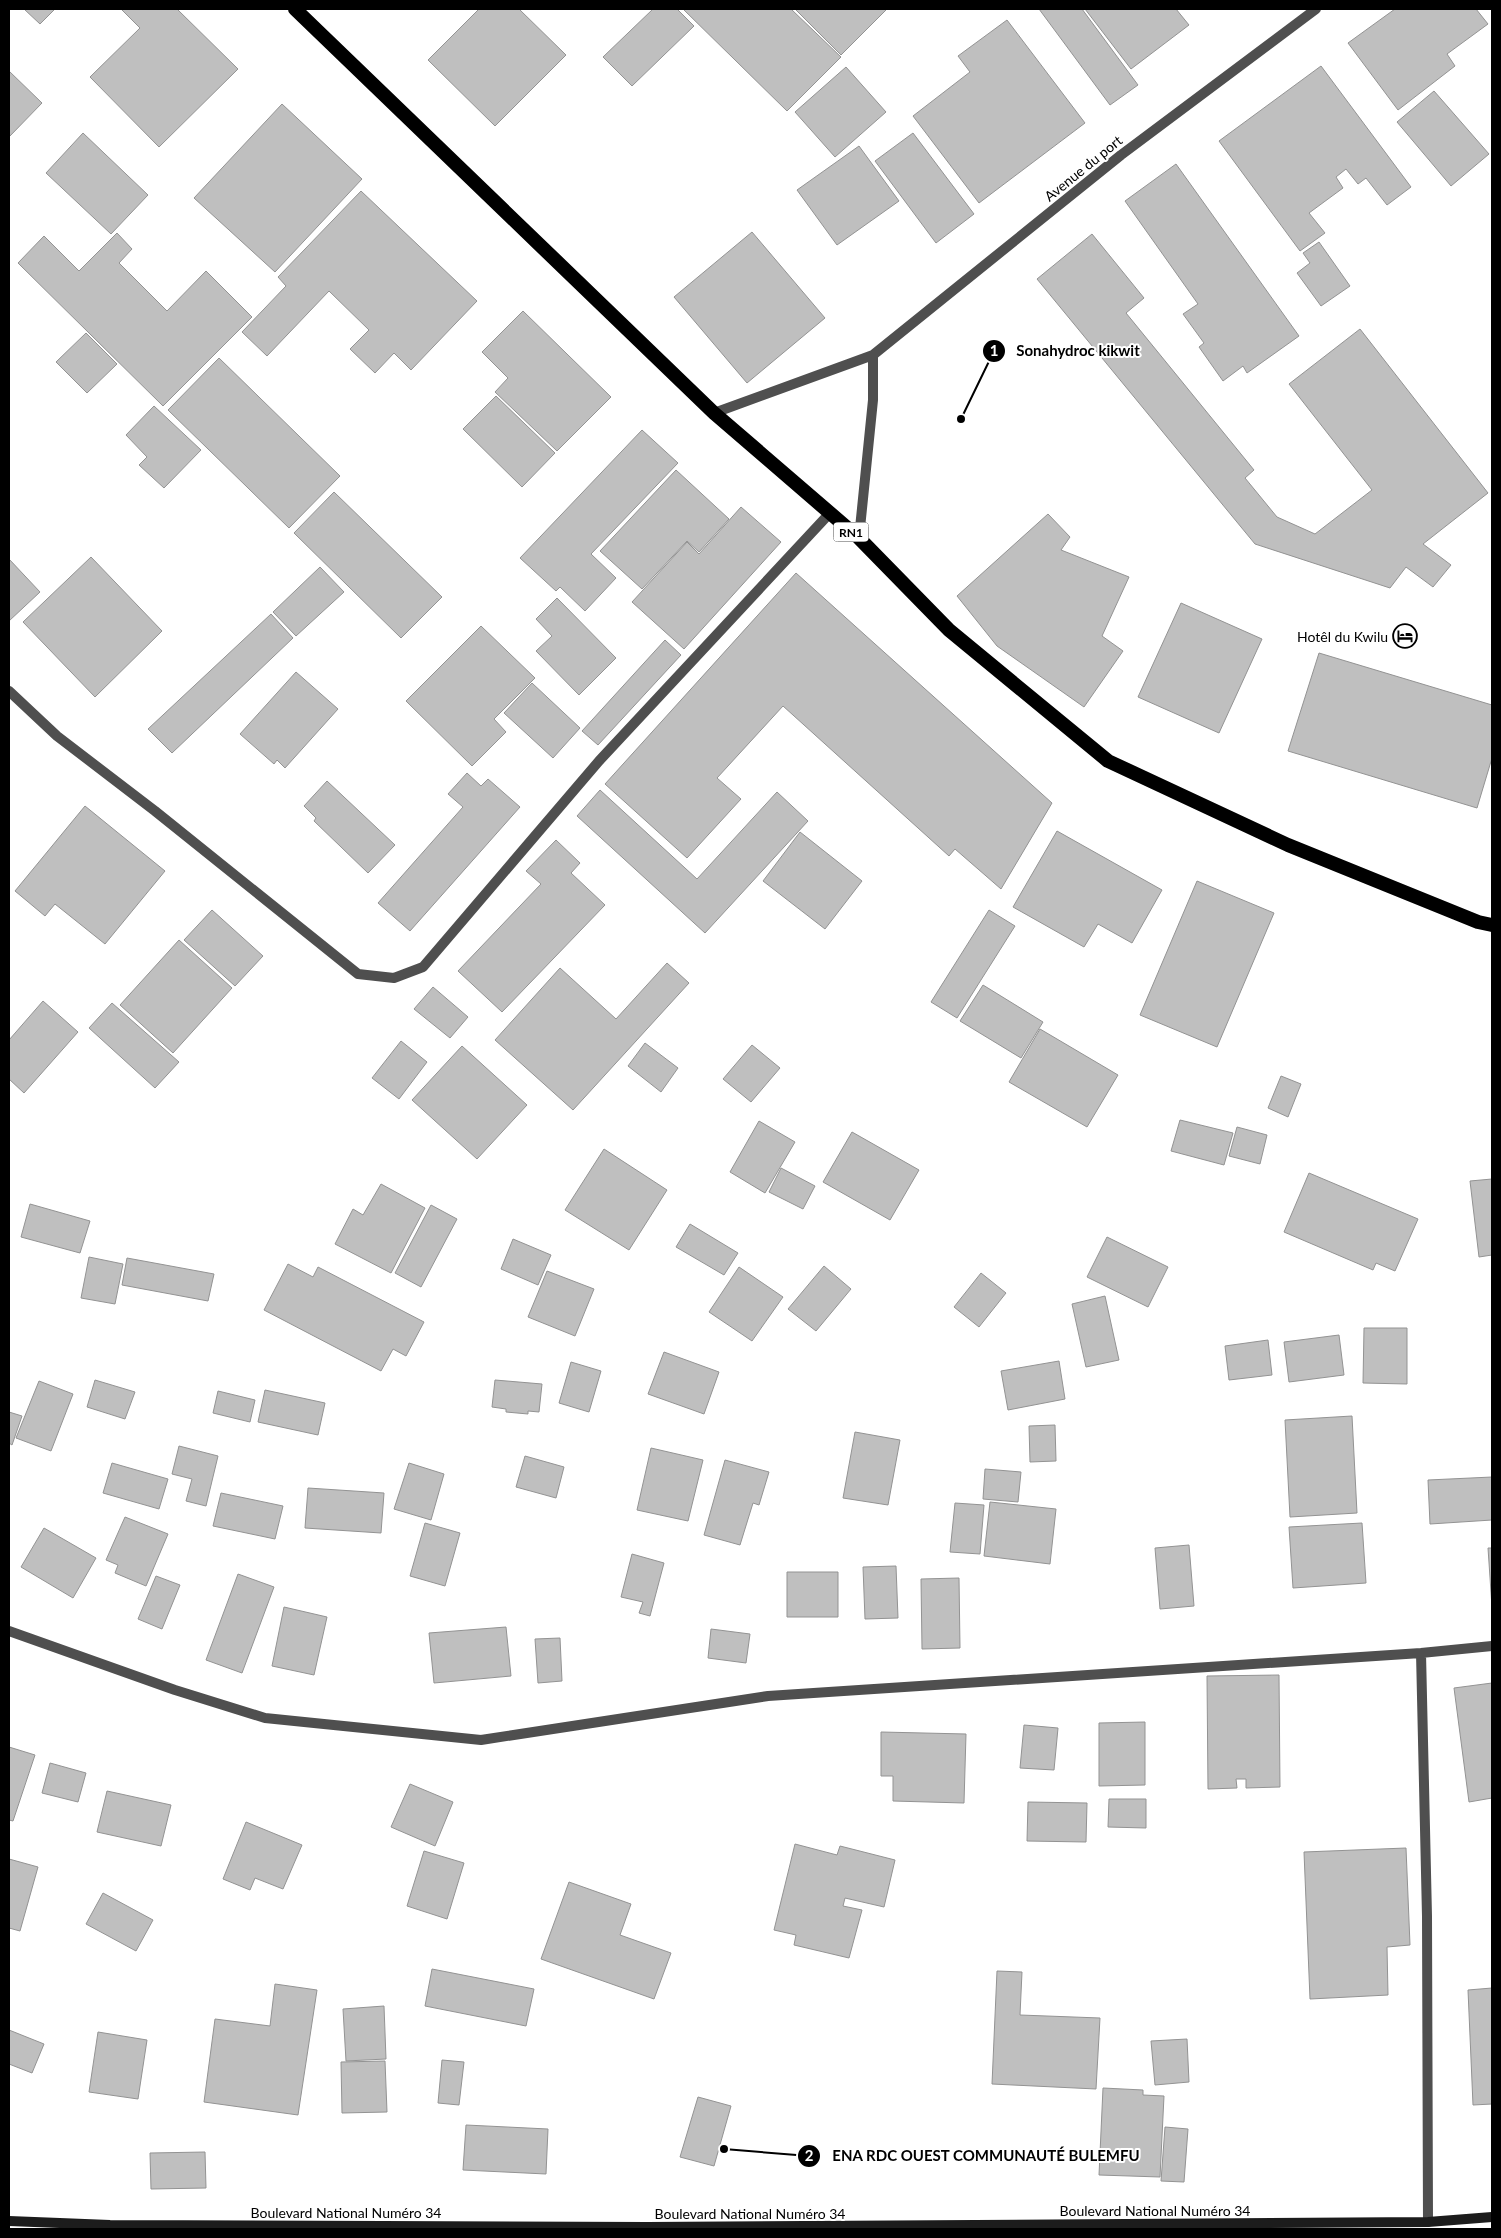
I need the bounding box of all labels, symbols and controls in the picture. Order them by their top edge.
street label: Avenue du port [1041,131,1125,205]
callout: Sonahydroc kikwit [981,336,1150,366]
text: 1 [990,341,998,359]
text: Sonahydroc kikwit [1016,341,1140,359]
road number: RN1 [834,522,868,542]
hotel icon: Hotêl du Kwilu [1392,623,1418,649]
place label: Hotêl du Kwilu [1297,628,1388,645]
callout: ENA RDC OUEST COMMUNAUTÉ BULEMFU [796,2141,1150,2171]
text: 2 [805,2146,814,2164]
text: ENA RDC OUEST COMMUNAUTÉ BULEMFU [832,2146,1140,2164]
street label: Boulevard National Numéro 34 [1060,2202,1250,2219]
street label: Boulevard National Numéro 34 [251,2204,441,2221]
street label: Boulevard National Numéro 34 [655,2205,845,2222]

